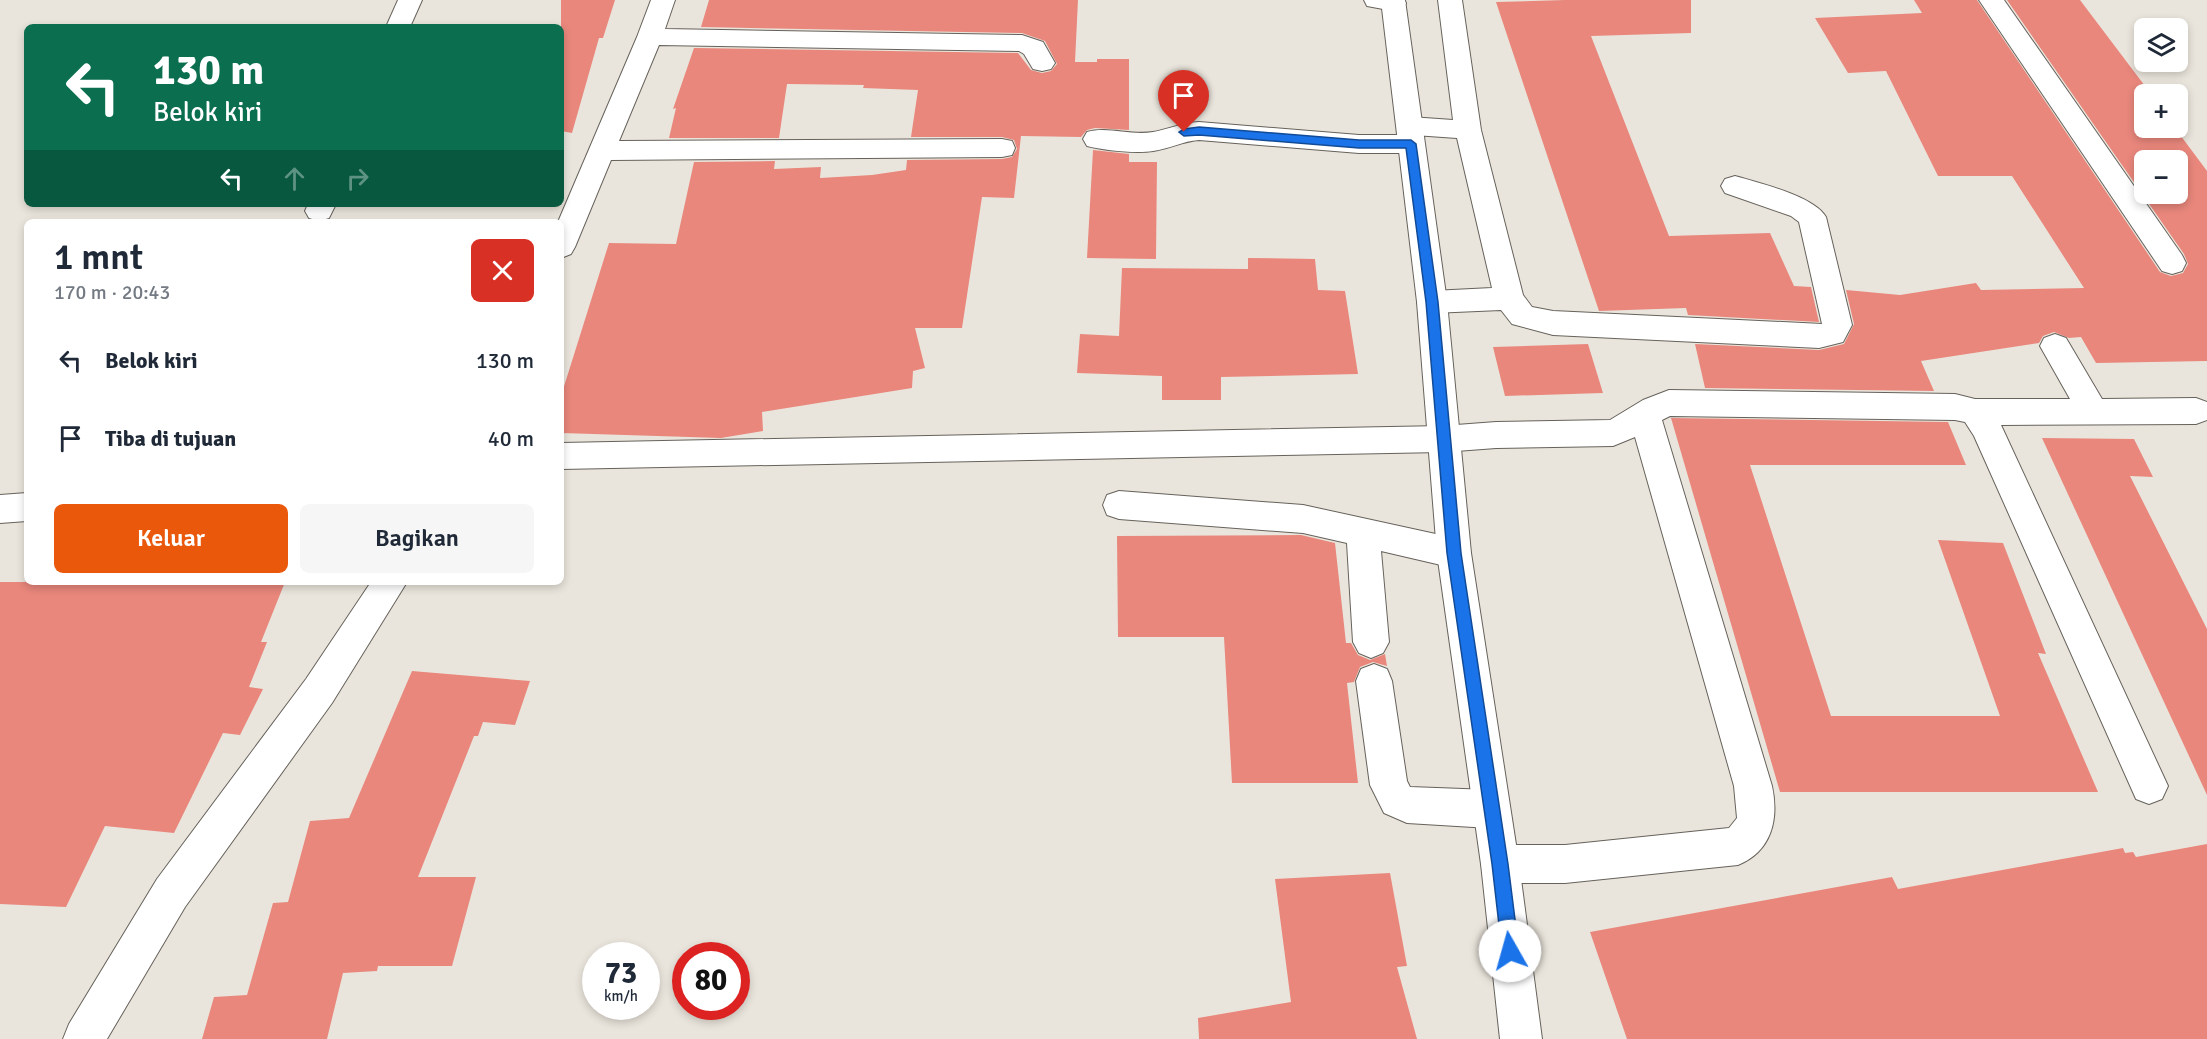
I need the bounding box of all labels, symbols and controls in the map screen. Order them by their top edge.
map controls [2134,18,2188,204]
button: layers [2134,18,2188,72]
text: 130 m [153,45,264,96]
icon: left [54,48,132,126]
pin [1158,70,1209,132]
icon: arrive [1167,79,1200,112]
button: + [2134,84,2188,138]
text: Belok kiri [153,96,262,129]
button: − [2134,150,2188,204]
icon: left [215,162,248,195]
icon: ahead [278,162,311,195]
icon: right [341,162,374,195]
text: 1 mnt [54,235,143,280]
button: close [471,239,534,302]
text: 170 m · 20:43 [54,280,170,305]
icon: left [54,344,87,377]
text: Belok kiri [105,347,198,374]
text: 130 m [476,347,534,374]
icon: arrive [54,422,87,455]
text: Tiba di tujuan [105,425,236,452]
text: 40 m [488,425,534,452]
button: Keluar [54,504,288,573]
button: Bagikan [300,504,534,573]
position arrow [1478,919,1542,983]
speed limit sign: 80 [672,942,750,1020]
text: 73 [605,955,637,992]
text: km/h [604,987,638,1005]

